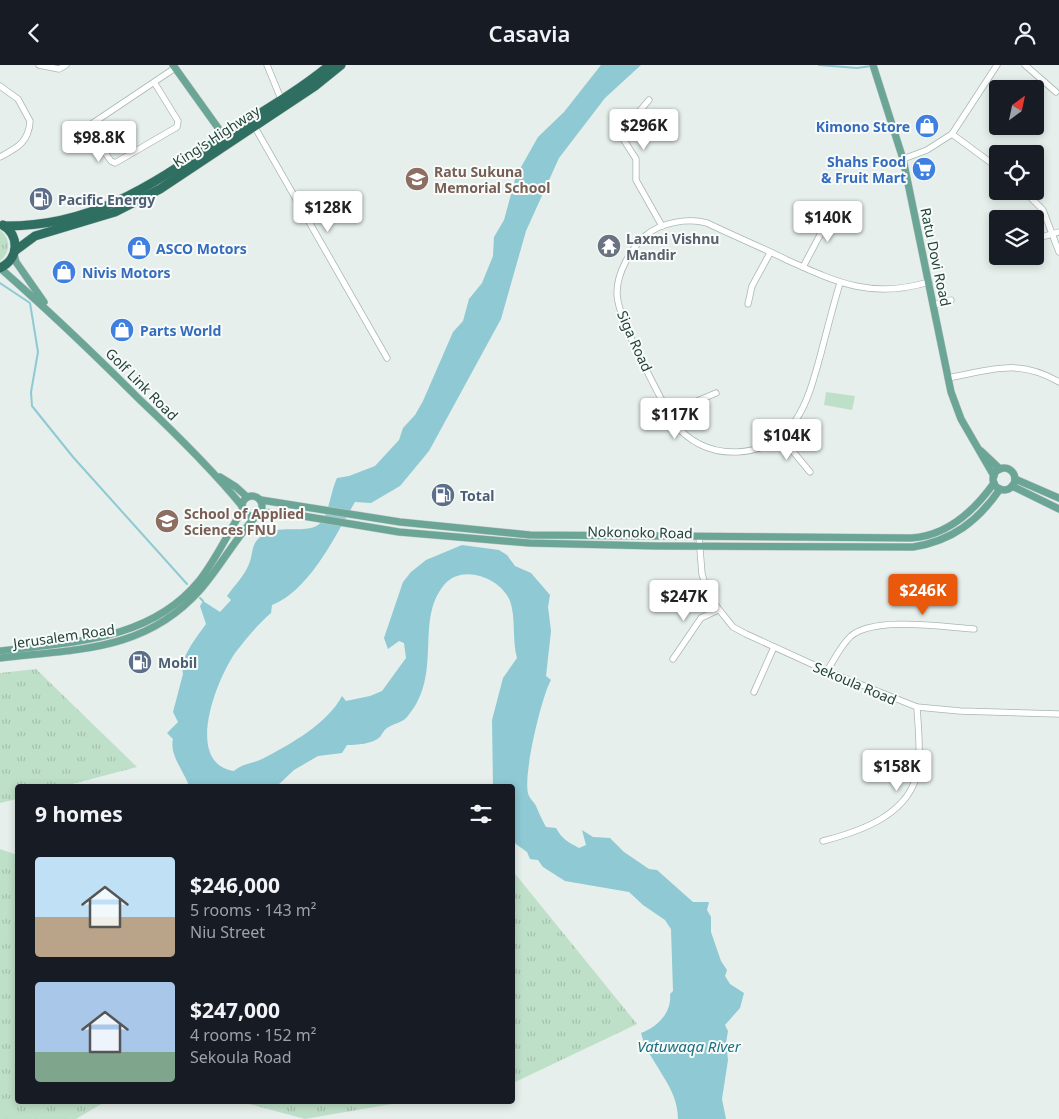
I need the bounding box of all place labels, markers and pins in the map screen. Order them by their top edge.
pin: $296K [609,109,679,151]
shop icon: Kimono Store [914,113,940,139]
place label: Kimono Store [816,117,910,136]
pin: $98.8K [58,121,140,163]
place label: Shahs Food & Fruit Mart [821,152,906,187]
supermarket icon: Shahs Food & Fruit Mart [911,156,937,182]
place label: Ratu Sukuna Memorial School [434,162,550,197]
school or university icon: Ratu Sukuna Memorial School [404,166,430,192]
fuel station icon: Pacific Energy [28,186,54,212]
place label: Pacific Energy [58,190,155,209]
pin: $128K [293,191,363,233]
pin: $140K [793,201,863,243]
place label: Laxmi Vishnu Mandir [626,229,719,264]
temple icon: Laxmi Vishnu Mandir [596,233,622,259]
shop icon: ASCO Motors [126,235,152,261]
place label: ASCO Motors [156,239,247,258]
shop icon: Nivis Motors [51,259,77,285]
place label: Nivis Motors [82,263,170,282]
shop icon: Parts World [109,317,135,343]
place label: Parts World [140,321,221,340]
pin: $117K [640,397,710,440]
pin: $104K [752,419,822,461]
fuel station icon: Total [430,482,456,508]
place label: Total [460,486,494,505]
place label: School of Applied Sciences FNU [184,504,304,539]
school or university icon: School of Applied Sciences FNU [154,508,180,534]
pin: $246K [888,573,958,616]
pin: $247K [649,579,719,622]
fuel station icon: Mobil [127,649,153,675]
place label: Mobil [158,653,197,672]
pin: $158K [862,749,932,792]

